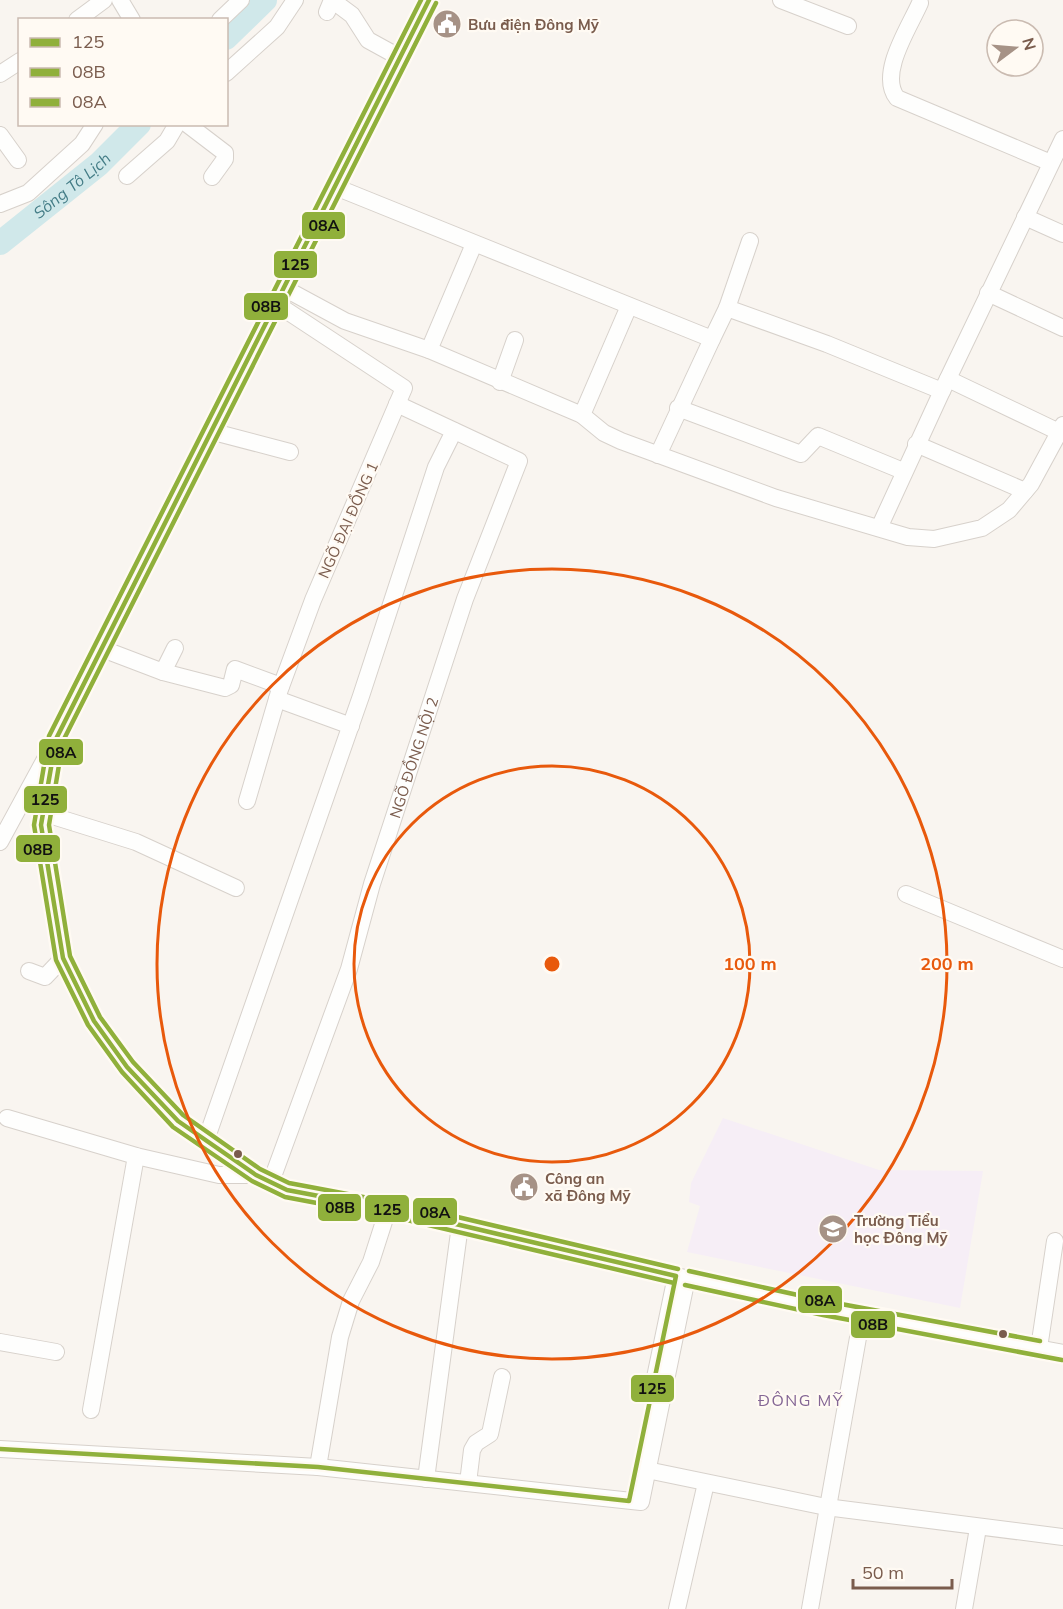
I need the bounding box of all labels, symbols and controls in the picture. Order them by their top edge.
public building icon: Bưu điện Đông Mỹ [431,8,463,40]
place label: Bưu điện Đông Mỹ [468,15,600,34]
legend [18,18,228,126]
north arrow [985,18,1045,78]
text: 125 [72,30,105,53]
text: N [1018,35,1041,52]
text: 08B [72,60,106,83]
text: 08A [72,90,107,113]
water label: Sông Tô Lịch [29,148,115,223]
line badge: 08A [301,211,346,240]
text: 08A [308,215,340,235]
line badge: 125 [273,250,318,279]
text: 125 [281,254,310,274]
line badge: 08B [243,292,289,321]
text: 08B [251,296,281,316]
street label: NGÕ ĐẠI ĐỒNG 1 [313,458,382,581]
street label: NGÕ ĐỒNG NỘI 2 [385,694,442,820]
line badge: 08A [38,738,84,766]
text: 08A [45,742,77,762]
line badge: 125 [23,785,68,814]
text: 125 [31,789,60,809]
line badge: 08B [15,834,61,863]
text: 08B [23,839,53,859]
text: 100 m [723,952,777,975]
text: 200 m [920,952,974,975]
centre of rings [542,954,562,974]
unlabelled marker [232,1148,244,1160]
place label: Công an xã Đông Mỹ [544,1169,631,1205]
public building icon: Công an xã Đông Mỹ [508,1171,540,1203]
line badge: 08B [317,1193,362,1222]
line badge: 125 [364,1194,410,1223]
text: 08B [325,1197,355,1217]
line badge: 08A [412,1197,458,1226]
text: 125 [373,1199,402,1219]
text: 08A [419,1202,451,1222]
place label: Trường Tiểu học Đông Mỹ [854,1211,948,1247]
school or university icon: Trường Tiểu học Đông Mỹ [817,1213,849,1245]
line badge: 08A [797,1285,843,1314]
text: 08A [804,1290,836,1310]
line badge: 08B [850,1310,896,1339]
text: 08B [858,1314,888,1334]
unlabelled marker [997,1328,1009,1340]
line badge: 125 [630,1374,675,1403]
text: 125 [638,1378,667,1398]
district label: ĐÔNG MỸ [758,1390,844,1410]
scale bar [853,1552,952,1590]
text: 50 m [862,1561,904,1584]

